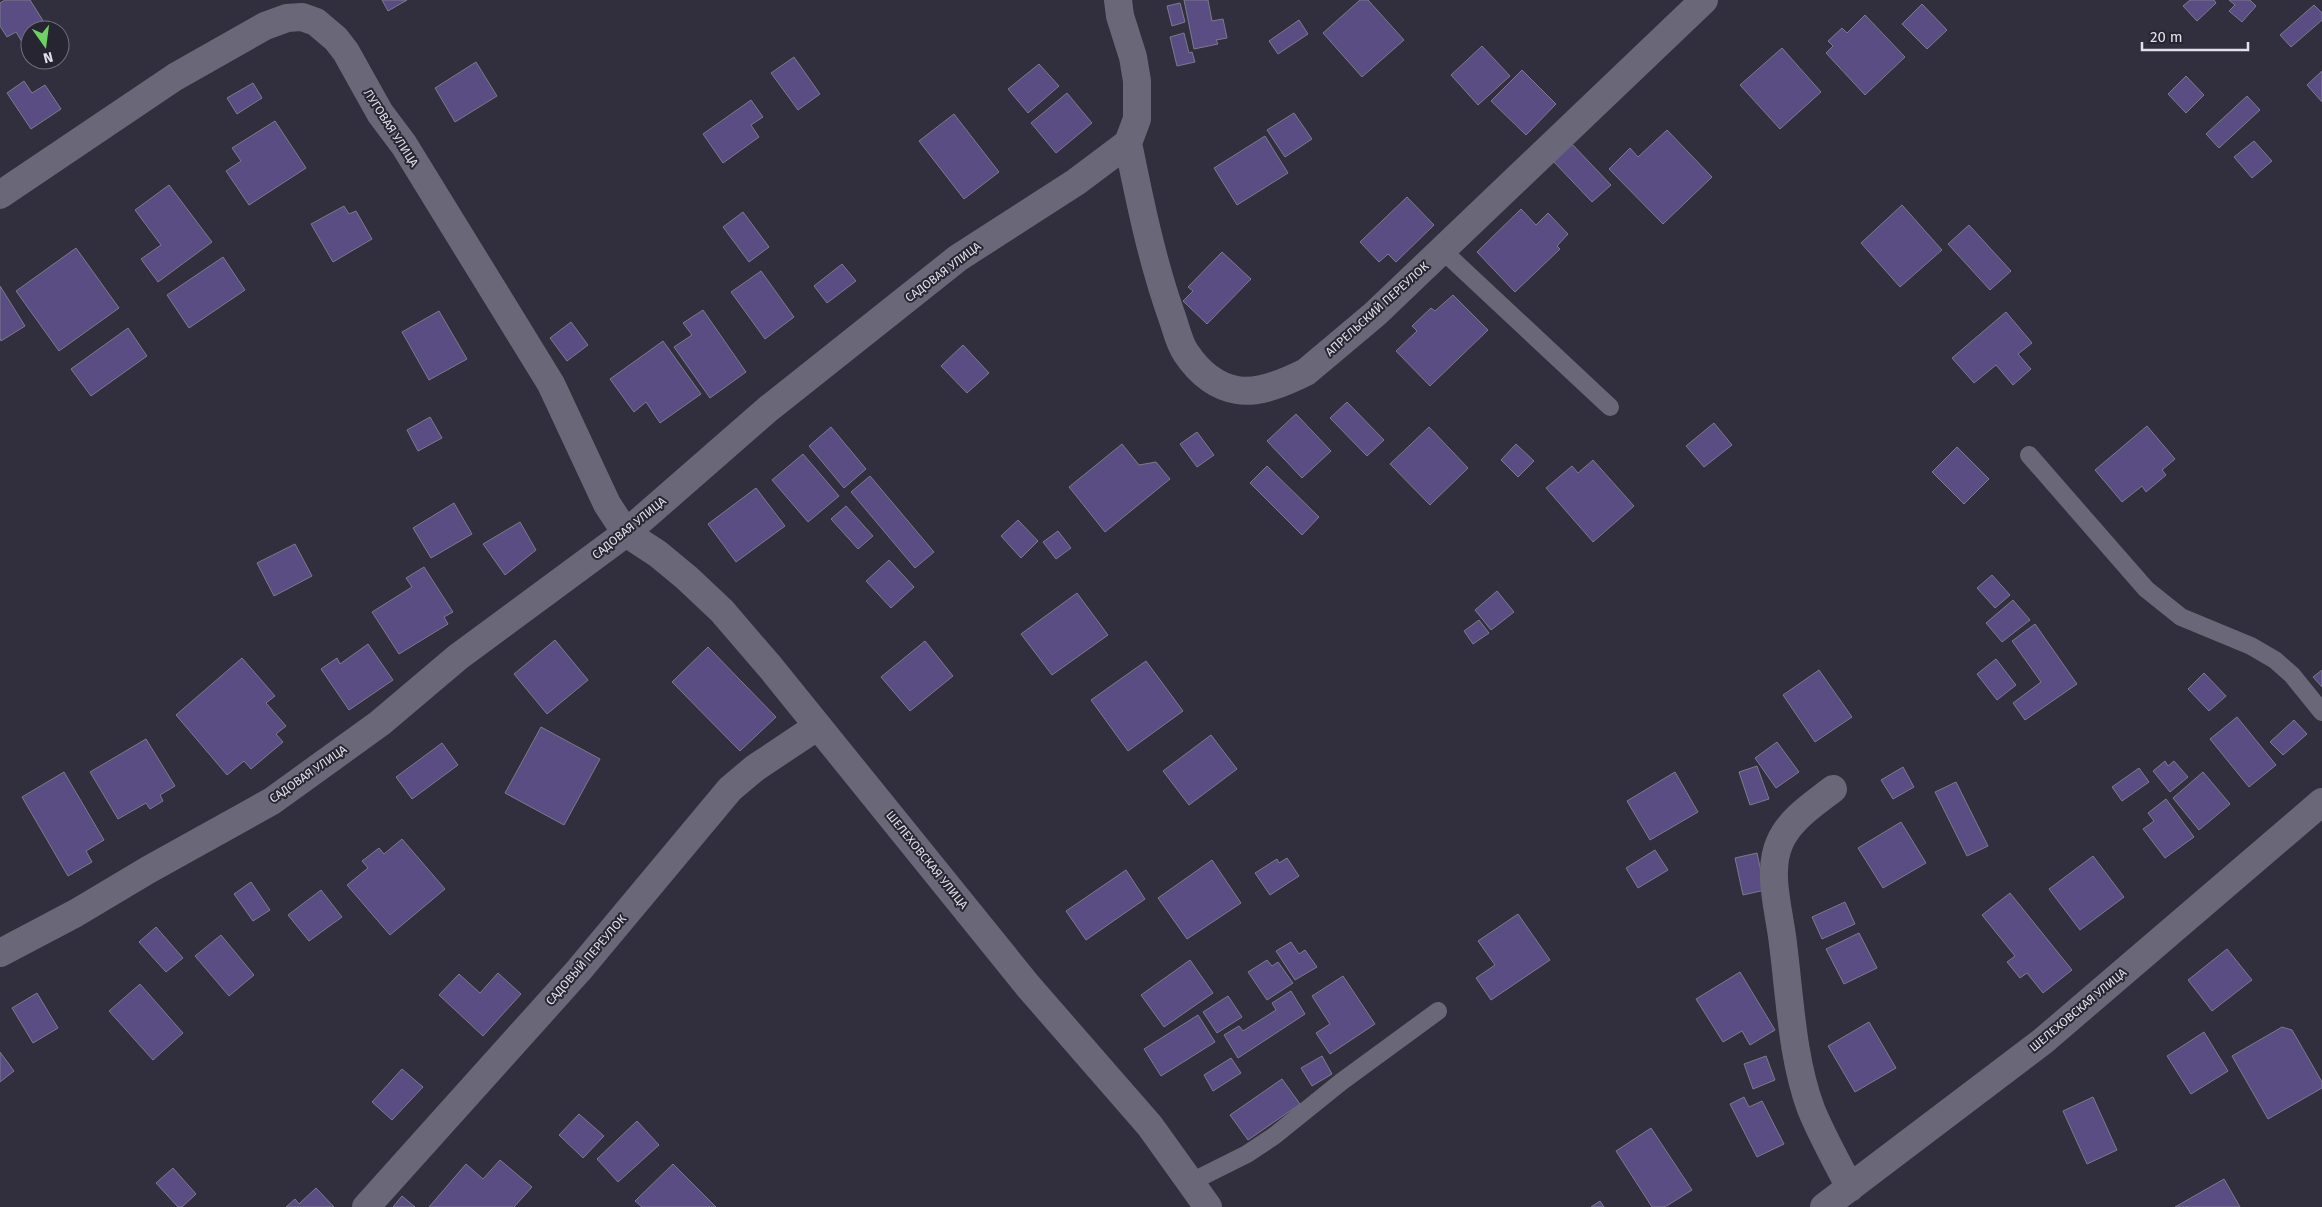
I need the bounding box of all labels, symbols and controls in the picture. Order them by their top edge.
north arrow [20,20,70,70]
scale bar [2142,20,2248,52]
text: 20 m [2150,28,2183,46]
text: N [41,48,55,67]
street label: ЛУГОВАЯ УЛИЦА [361,87,421,170]
street label: САДОВАЯ УЛИЦА [902,239,984,305]
street label: АПРЕЛЬСКИЙ ПЕРЕУЛОК [1322,258,1431,359]
street label: САДОВАЯ УЛИЦА [589,494,669,562]
street label: САДОВАЯ УЛИЦА [267,742,349,806]
street label: ШЕЛЕХОВСКАЯ УЛИЦА [883,808,971,912]
street label: САДОВЫЙ ПЕРЕУЛОК [542,911,629,1008]
street label: ШЕЛЕХОВСКАЯ УЛИЦА [2027,965,2129,1055]

